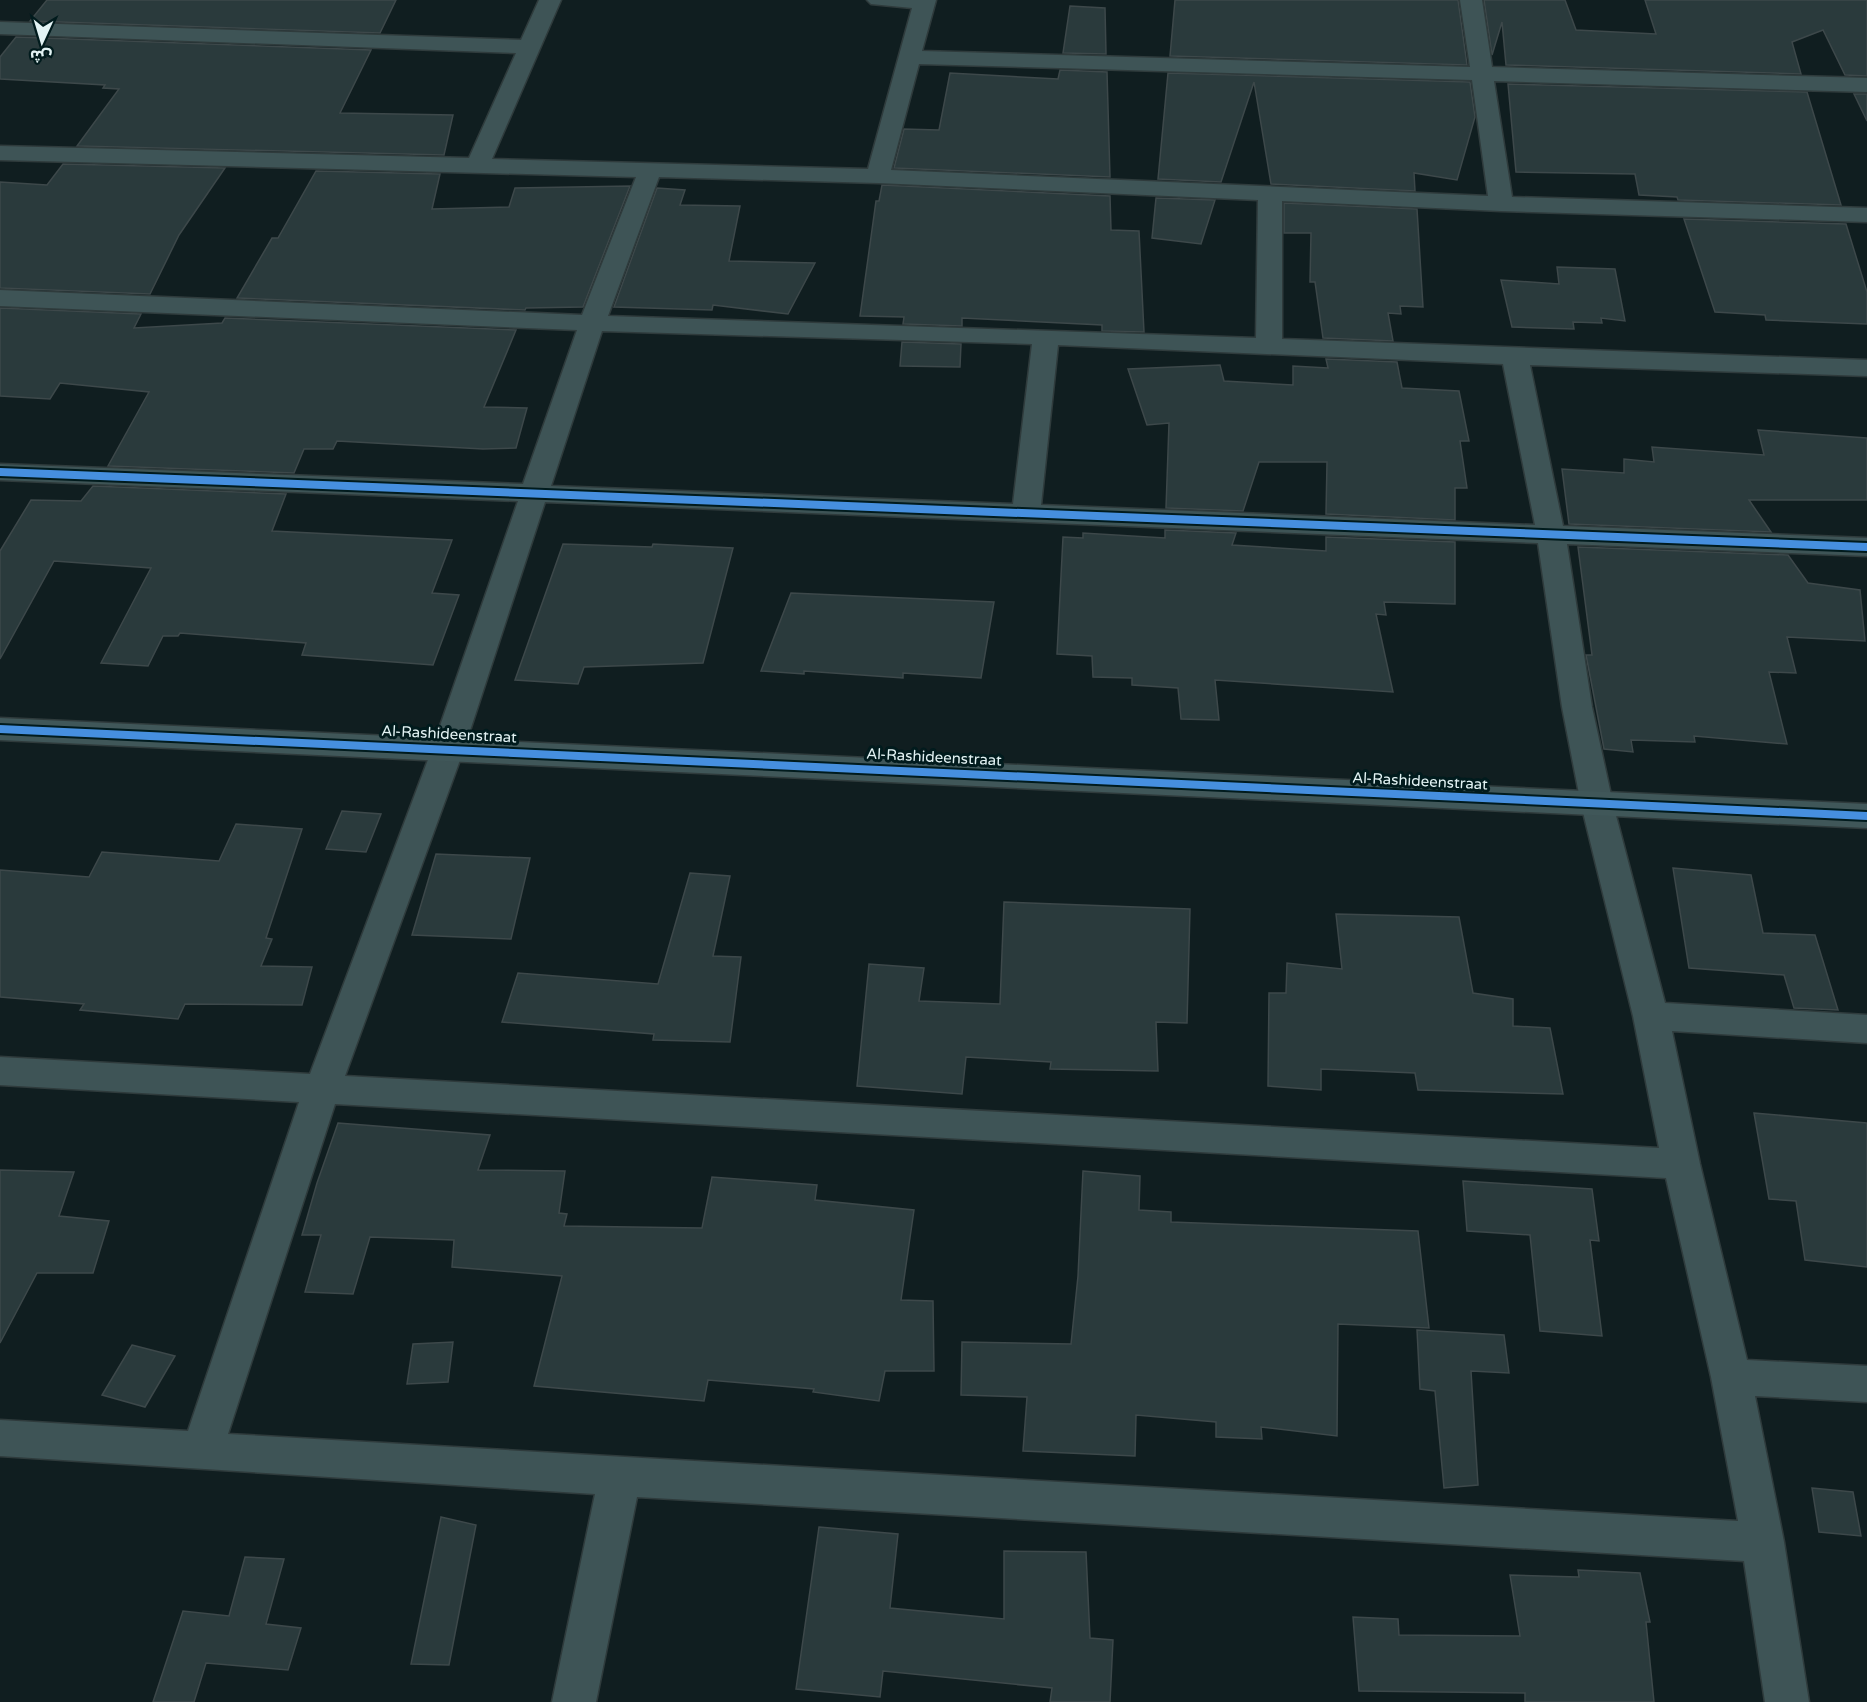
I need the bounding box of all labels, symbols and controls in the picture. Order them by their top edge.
north arrow [12,12,72,72]
text: ش [29,45,53,67]
street label: Al-Rashideenstraat [381,721,518,747]
street label: Al-Rashideenstraat [866,744,1003,770]
street label: Al-Rashideenstraat [1352,768,1489,794]

